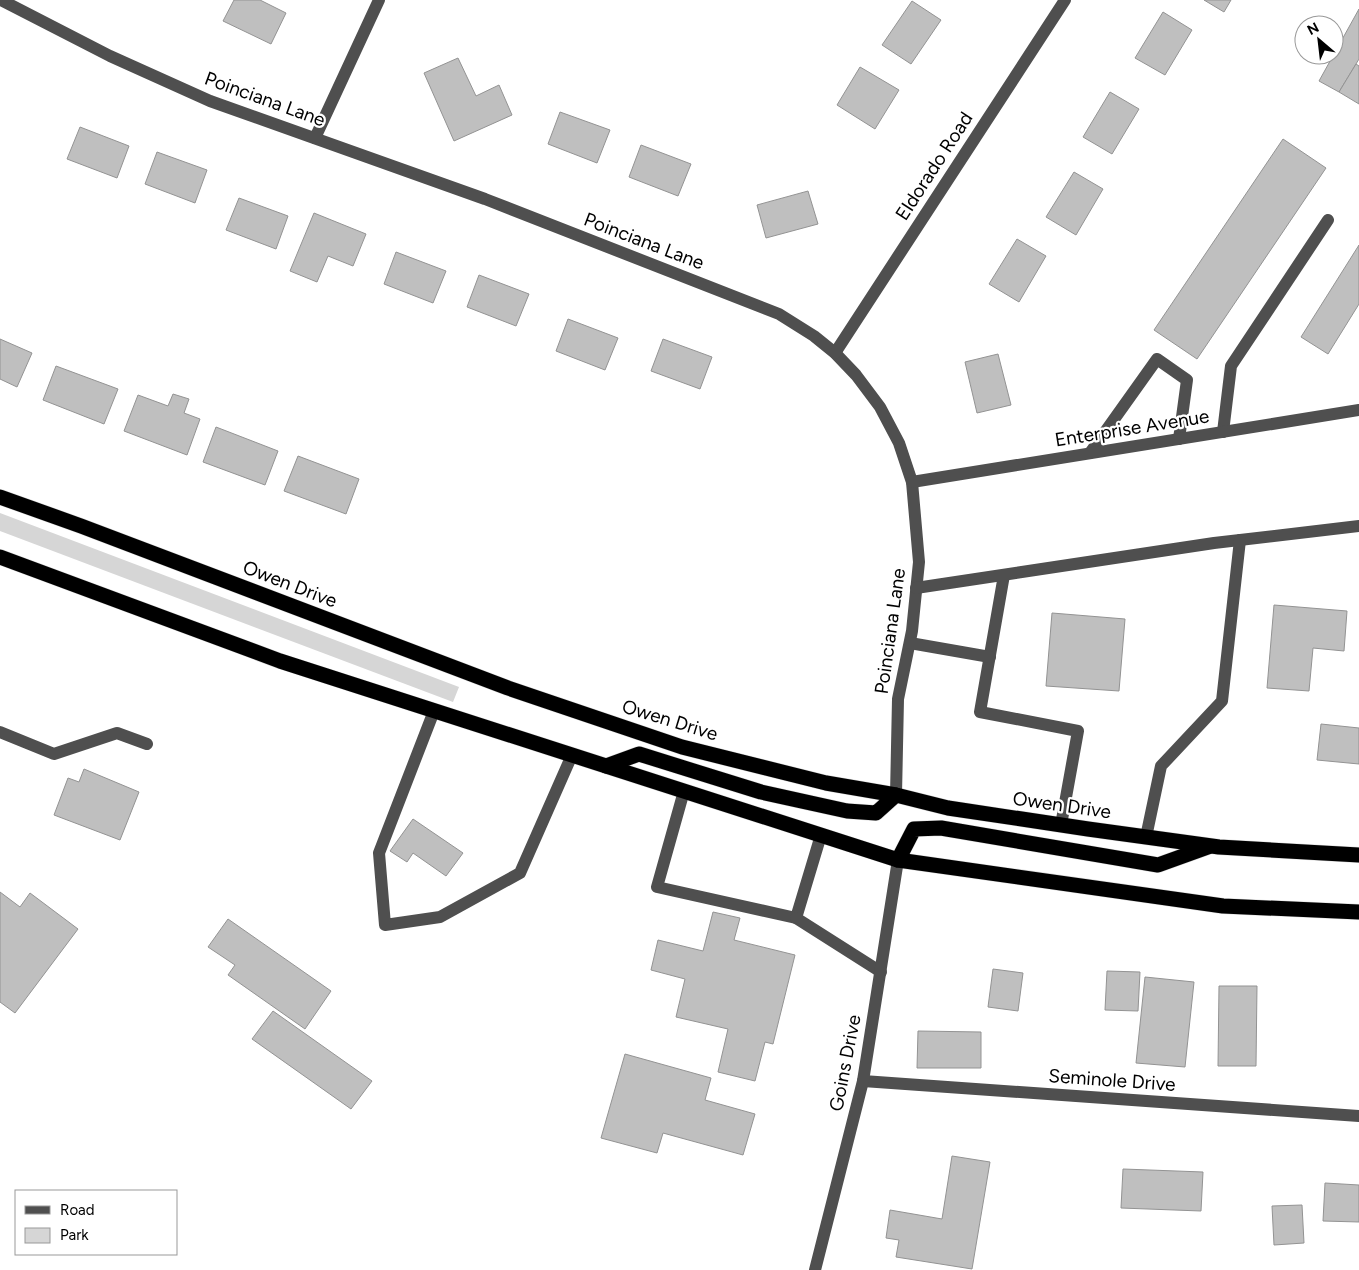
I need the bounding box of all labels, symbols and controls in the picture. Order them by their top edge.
north arrow [1294,15,1344,65]
text: N [1304,19,1322,39]
street label: Poinciana Lane [202,67,328,131]
street label: Eldorado Road [891,108,977,224]
street label: Poinciana Lane [581,208,707,274]
street label: Enterprise Avenue [1053,404,1211,452]
street label: Owen Drive [240,556,340,612]
street label: Poinciana Lane [870,567,910,695]
street label: Owen Drive [619,695,721,745]
street label: Owen Drive [1011,787,1113,823]
street label: Goins Drive [824,1013,866,1113]
street label: Seminole Drive [1048,1064,1176,1096]
legend [15,1190,178,1255]
text: Road [60,1201,95,1219]
text: Park [60,1226,89,1244]

